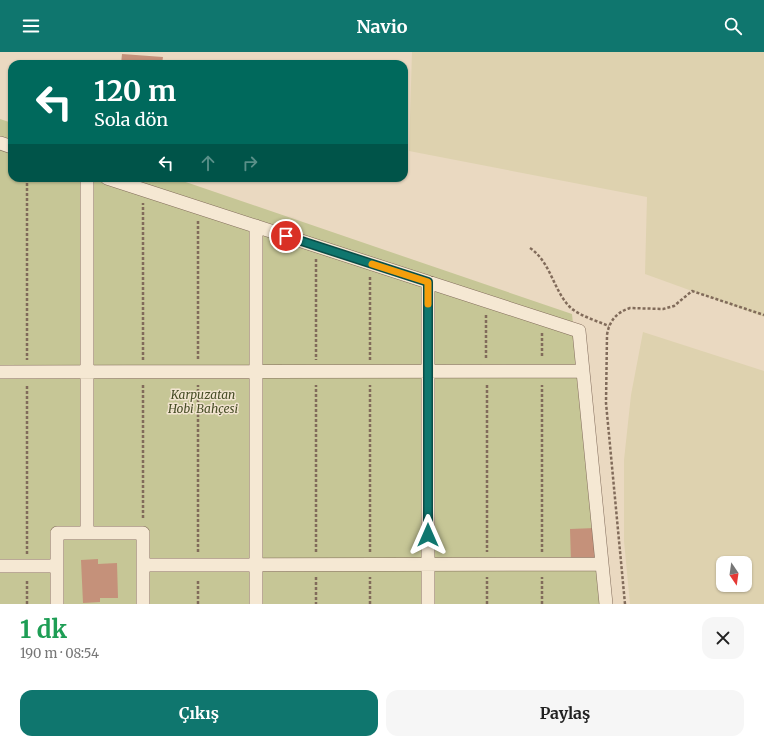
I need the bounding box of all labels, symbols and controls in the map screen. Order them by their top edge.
icon: menu [20,15,42,37]
text: Navio [356,15,408,38]
icon: search [722,15,744,37]
text: 120 m [94,73,176,109]
icon: left [28,76,80,128]
text: Sola dön [94,108,168,131]
icon: left [155,152,177,174]
icon: ahead [197,152,219,174]
icon: right [239,152,261,174]
pin [269,219,303,253]
icon: arrive [275,225,297,247]
park label: Karpuzatan Hobi Bahçesi [167,387,238,416]
position arrow [407,514,449,556]
north arrow [716,556,752,592]
map controls [716,556,752,592]
text: 1 dk [20,614,67,645]
button: close [702,617,744,659]
text: 190 m · 08:54 [20,645,99,662]
button: Çıkış [20,690,378,736]
button: Paylaş [386,690,744,736]

